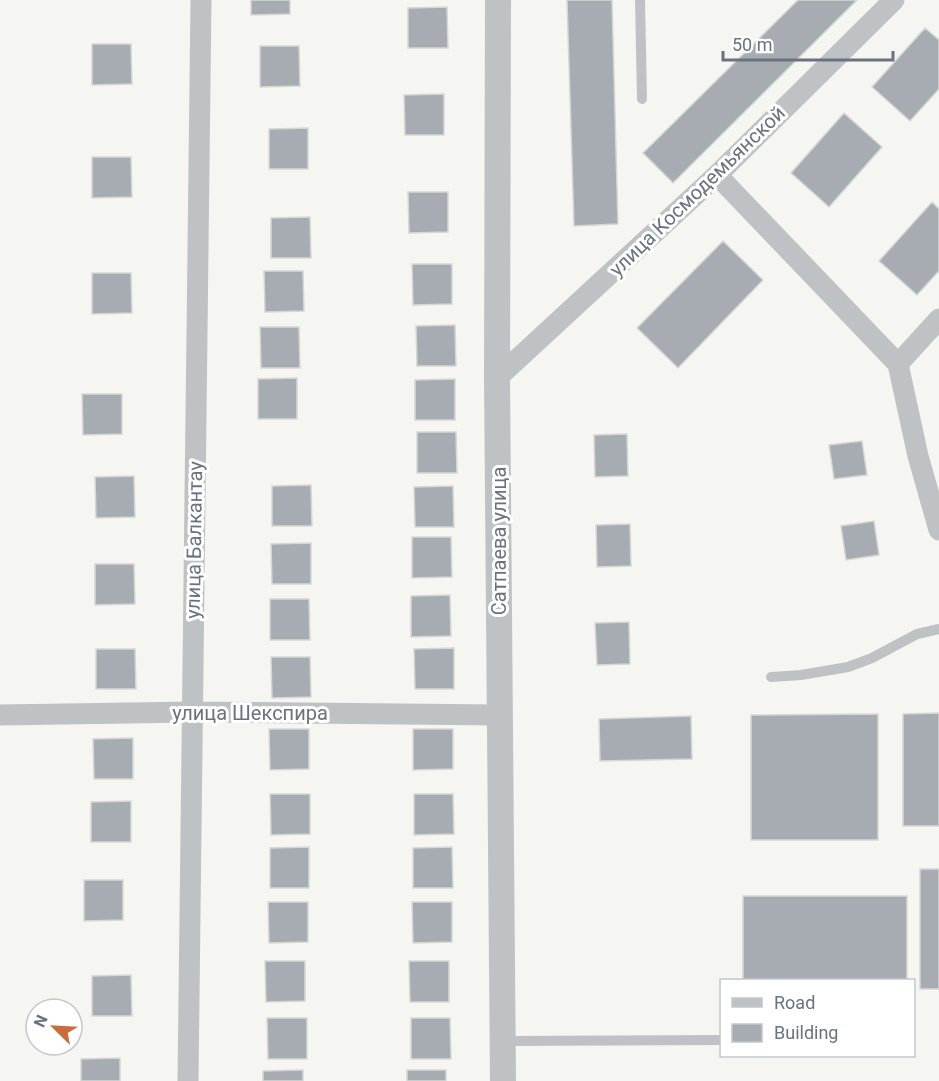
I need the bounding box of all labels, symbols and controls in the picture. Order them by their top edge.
scale bar [723,24,892,62]
text: 50 m [732,34,772,55]
street label: улица Космодемьянской [604,101,790,281]
street label: улица Балкантау [181,460,207,619]
street label: Сатпаева улица [487,467,511,615]
street label: улица Шекспира [172,701,328,725]
legend [720,979,915,1057]
text: Road [774,992,815,1013]
north arrow [24,997,84,1057]
text: N [30,1012,52,1030]
text: Building [774,1022,838,1043]

